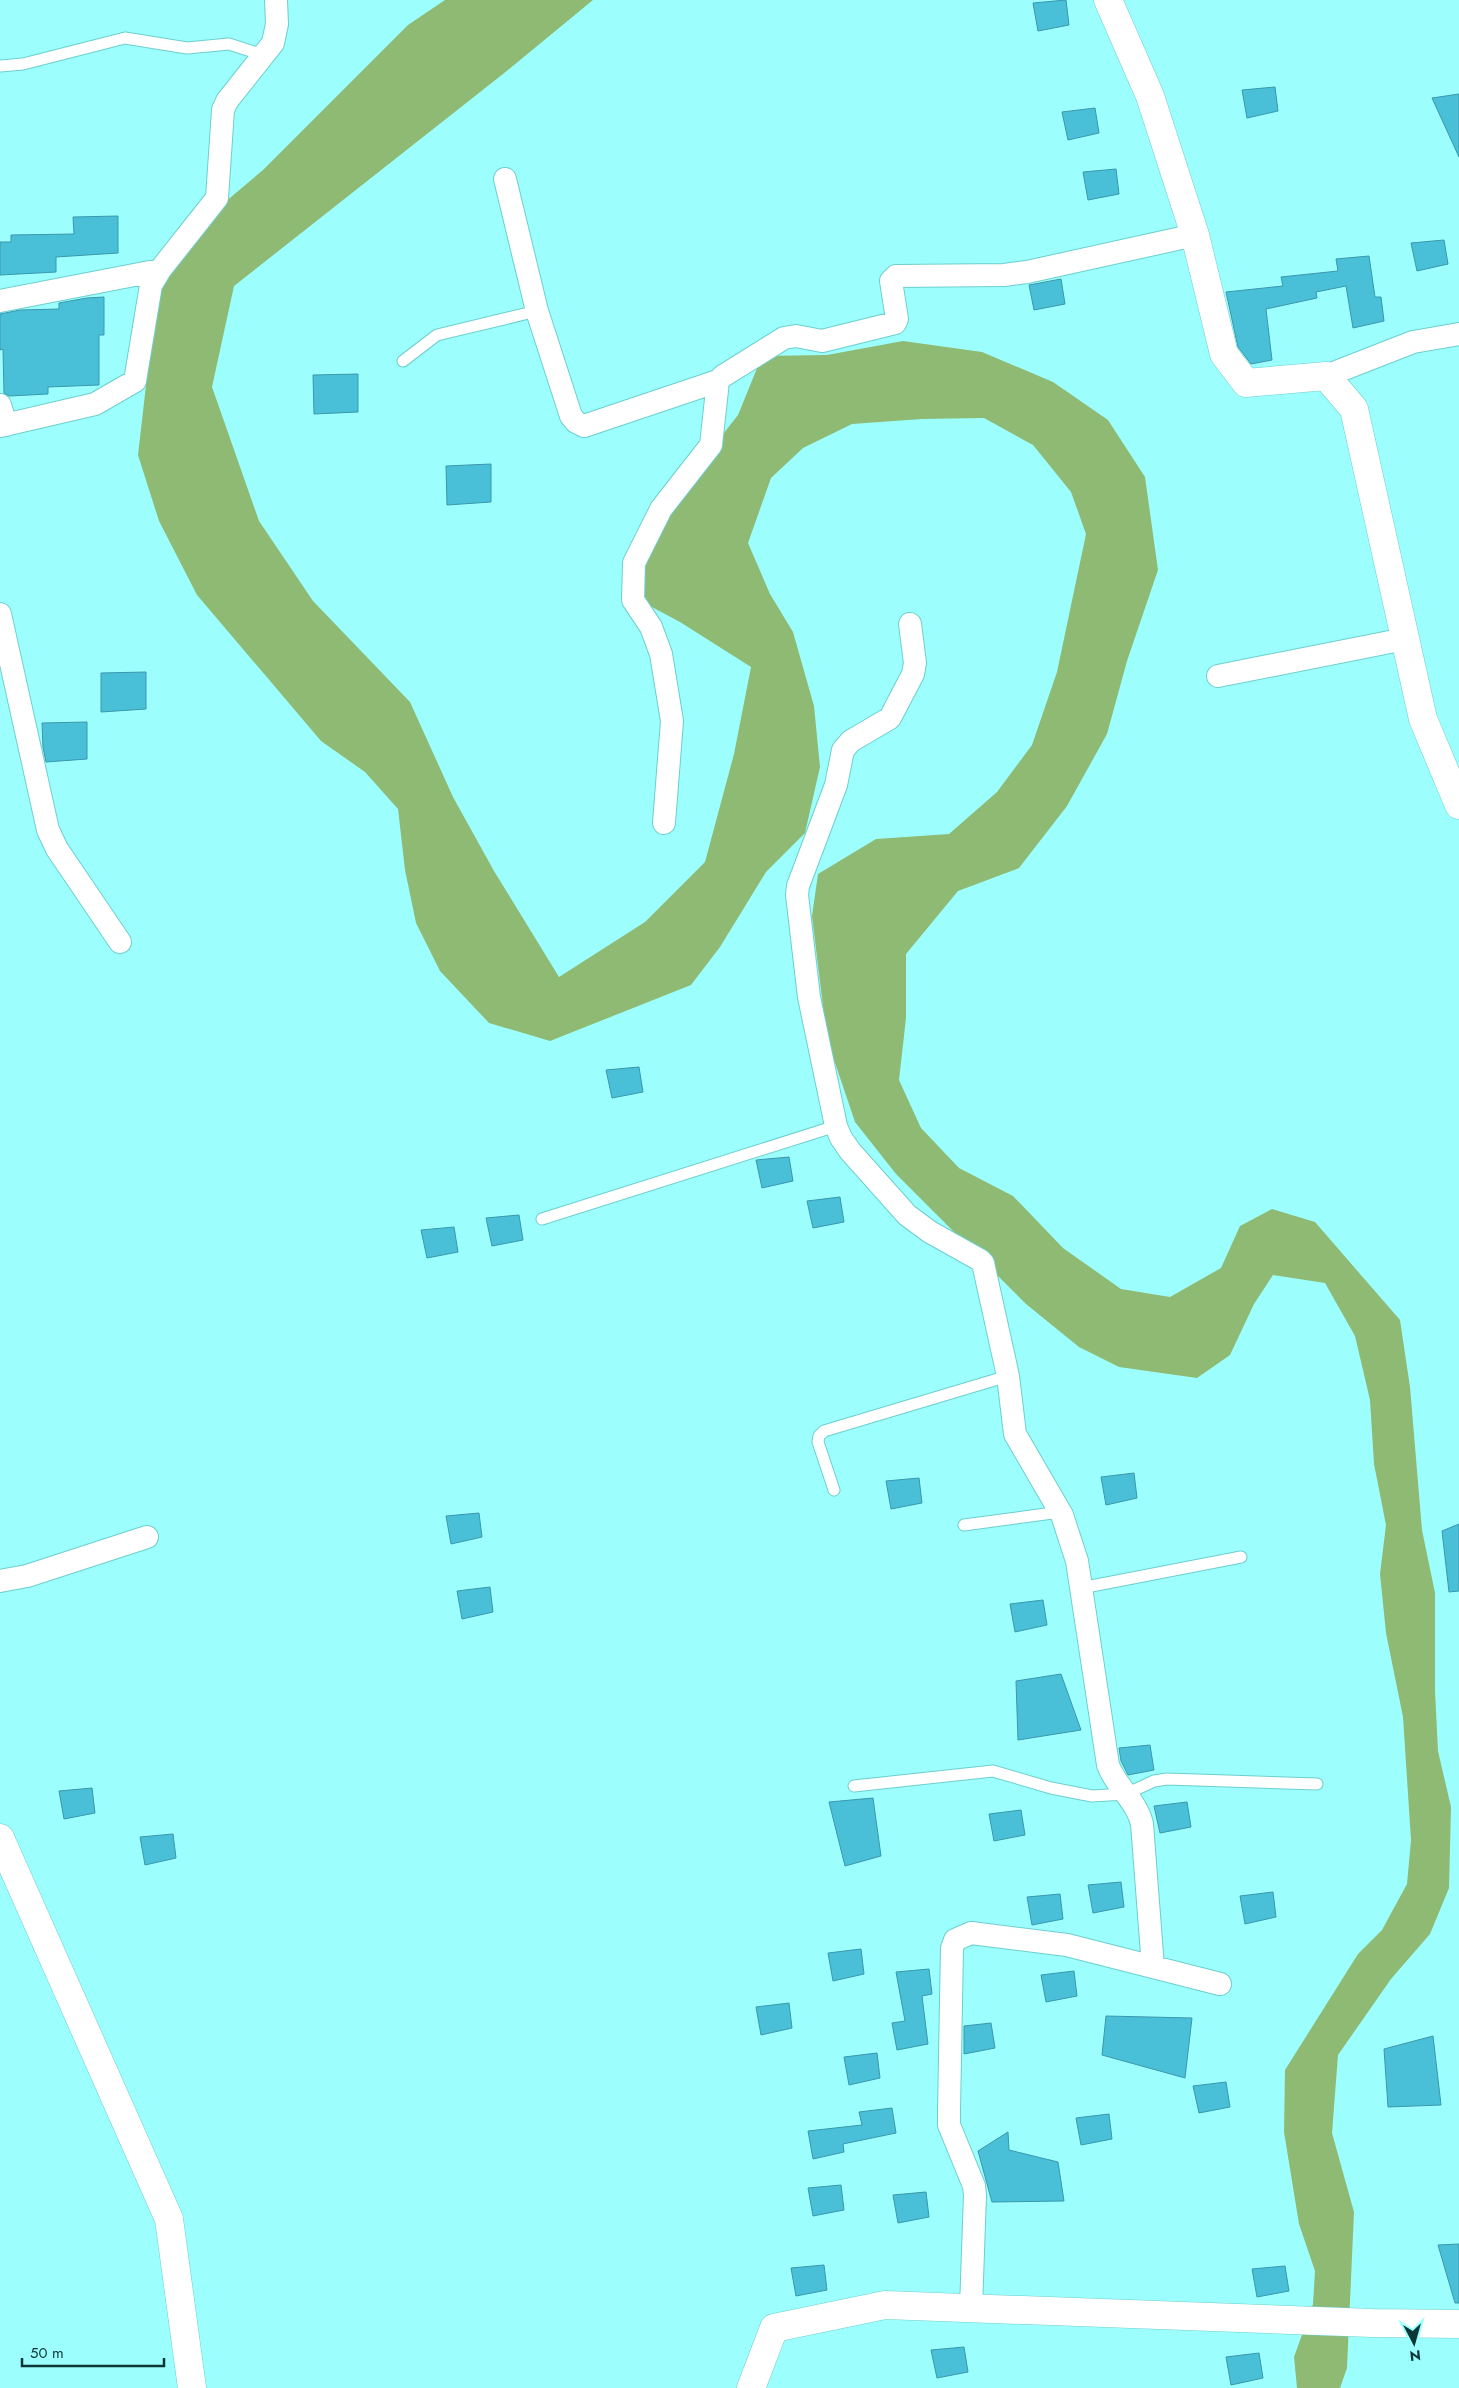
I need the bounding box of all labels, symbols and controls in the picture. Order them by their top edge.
north arrow [1389,2318,1439,2368]
scale bar [22,2336,165,2368]
text: 50 m [30,2342,64,2364]
text: N [1409,2345,1422,2366]

